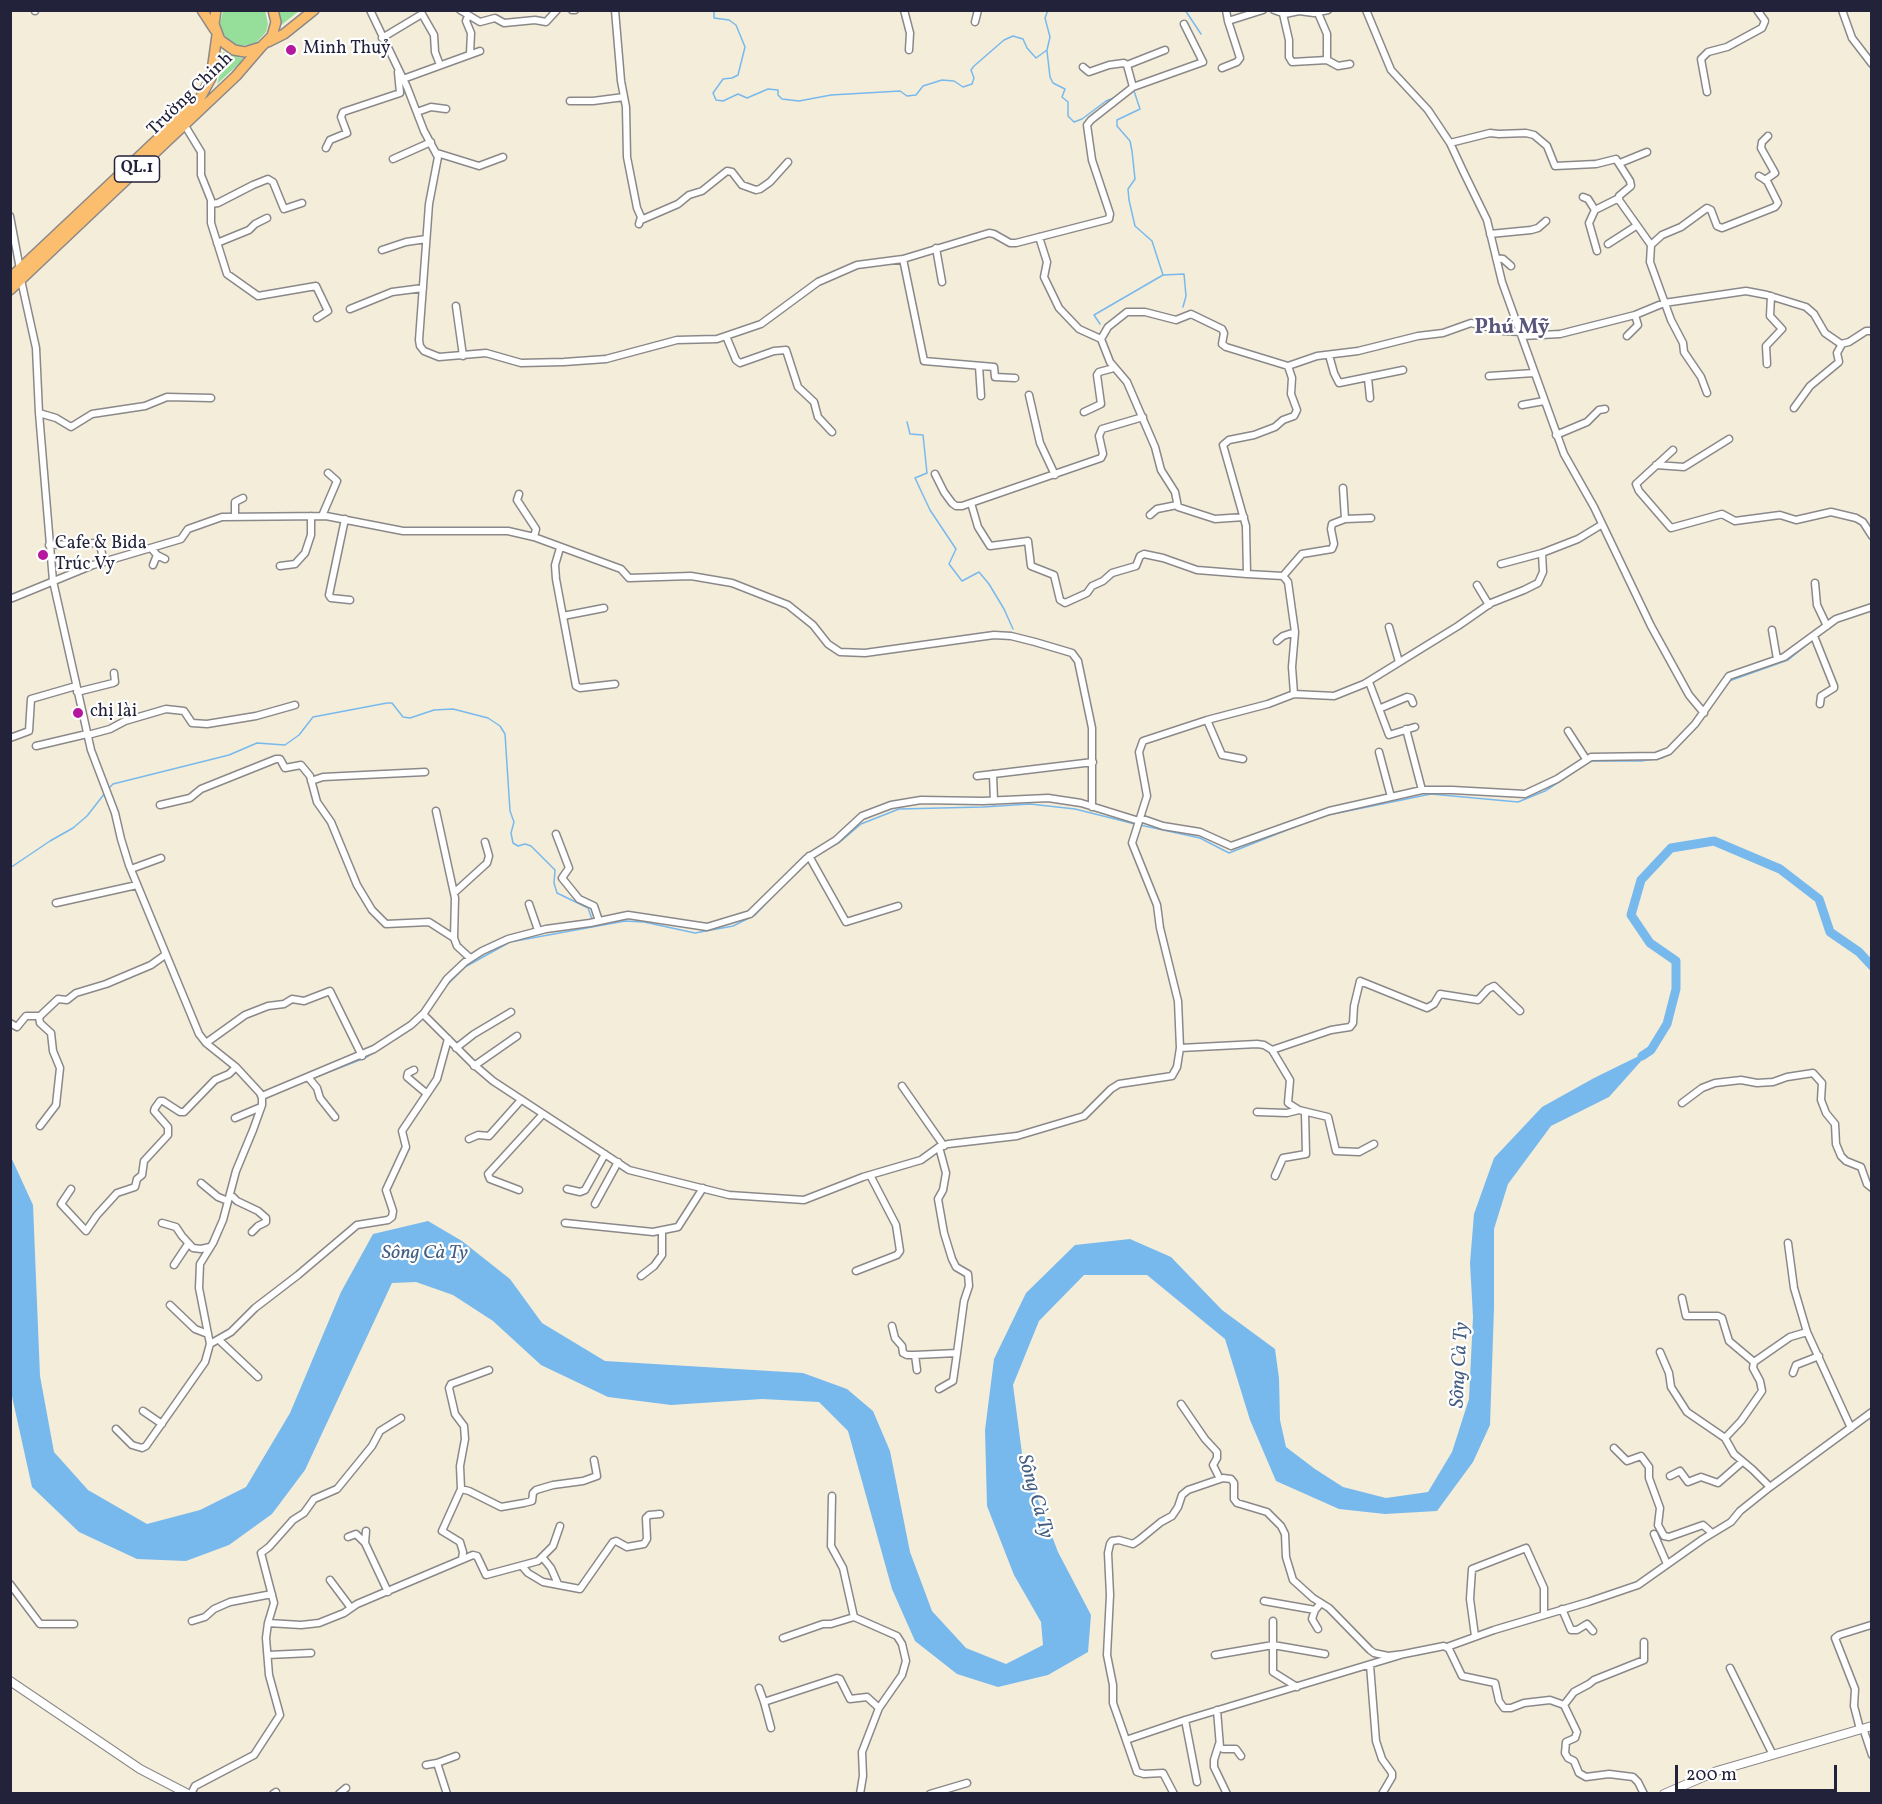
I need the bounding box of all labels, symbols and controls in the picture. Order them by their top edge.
place label: Minh Thuỷ [303,39,390,61]
marker: Minh Thuỷ [284,43,298,57]
street label: Trường Chinh [144,49,238,141]
road number: QL.1 [114,156,160,182]
district label: Phú Mỹ [1475,316,1549,342]
place label: Cafe & Bida Trúc Vy [55,534,147,576]
marker: Cafe & Bida Trúc Vy [36,548,50,562]
place label: chị lài [90,702,137,724]
marker: chị lài [71,706,85,720]
water label: Sông Cà Ty [382,1242,468,1266]
water label: Sông Cà Ty [1447,1321,1475,1409]
water label: Sông Cà Ty [1011,1452,1057,1542]
scale bar [1678,1753,1840,1791]
text: 200 m [1686,1763,1737,1788]

